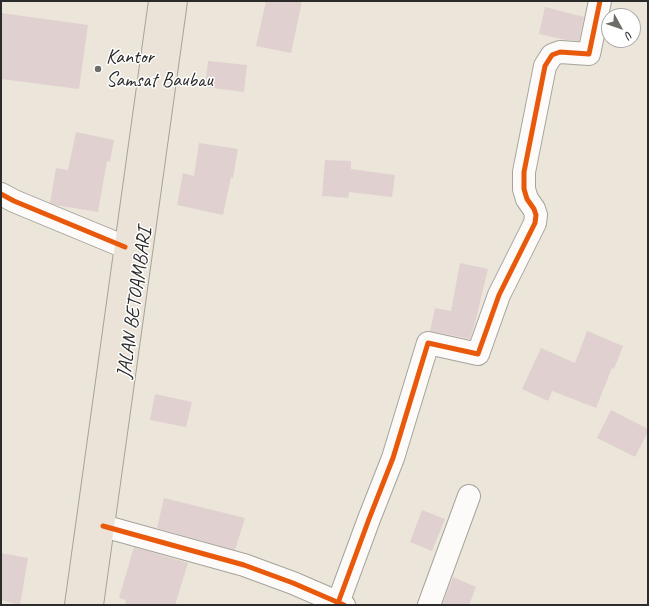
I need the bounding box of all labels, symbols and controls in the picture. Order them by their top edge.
north arrow [601,8,641,48]
text: U [622,29,636,42]
place label: Kantor Samsat Baubau [106,46,213,93]
marker: Kantor Samsat Baubau [93,64,103,74]
street label: JALAN BETOAMBARI [113,226,157,380]

